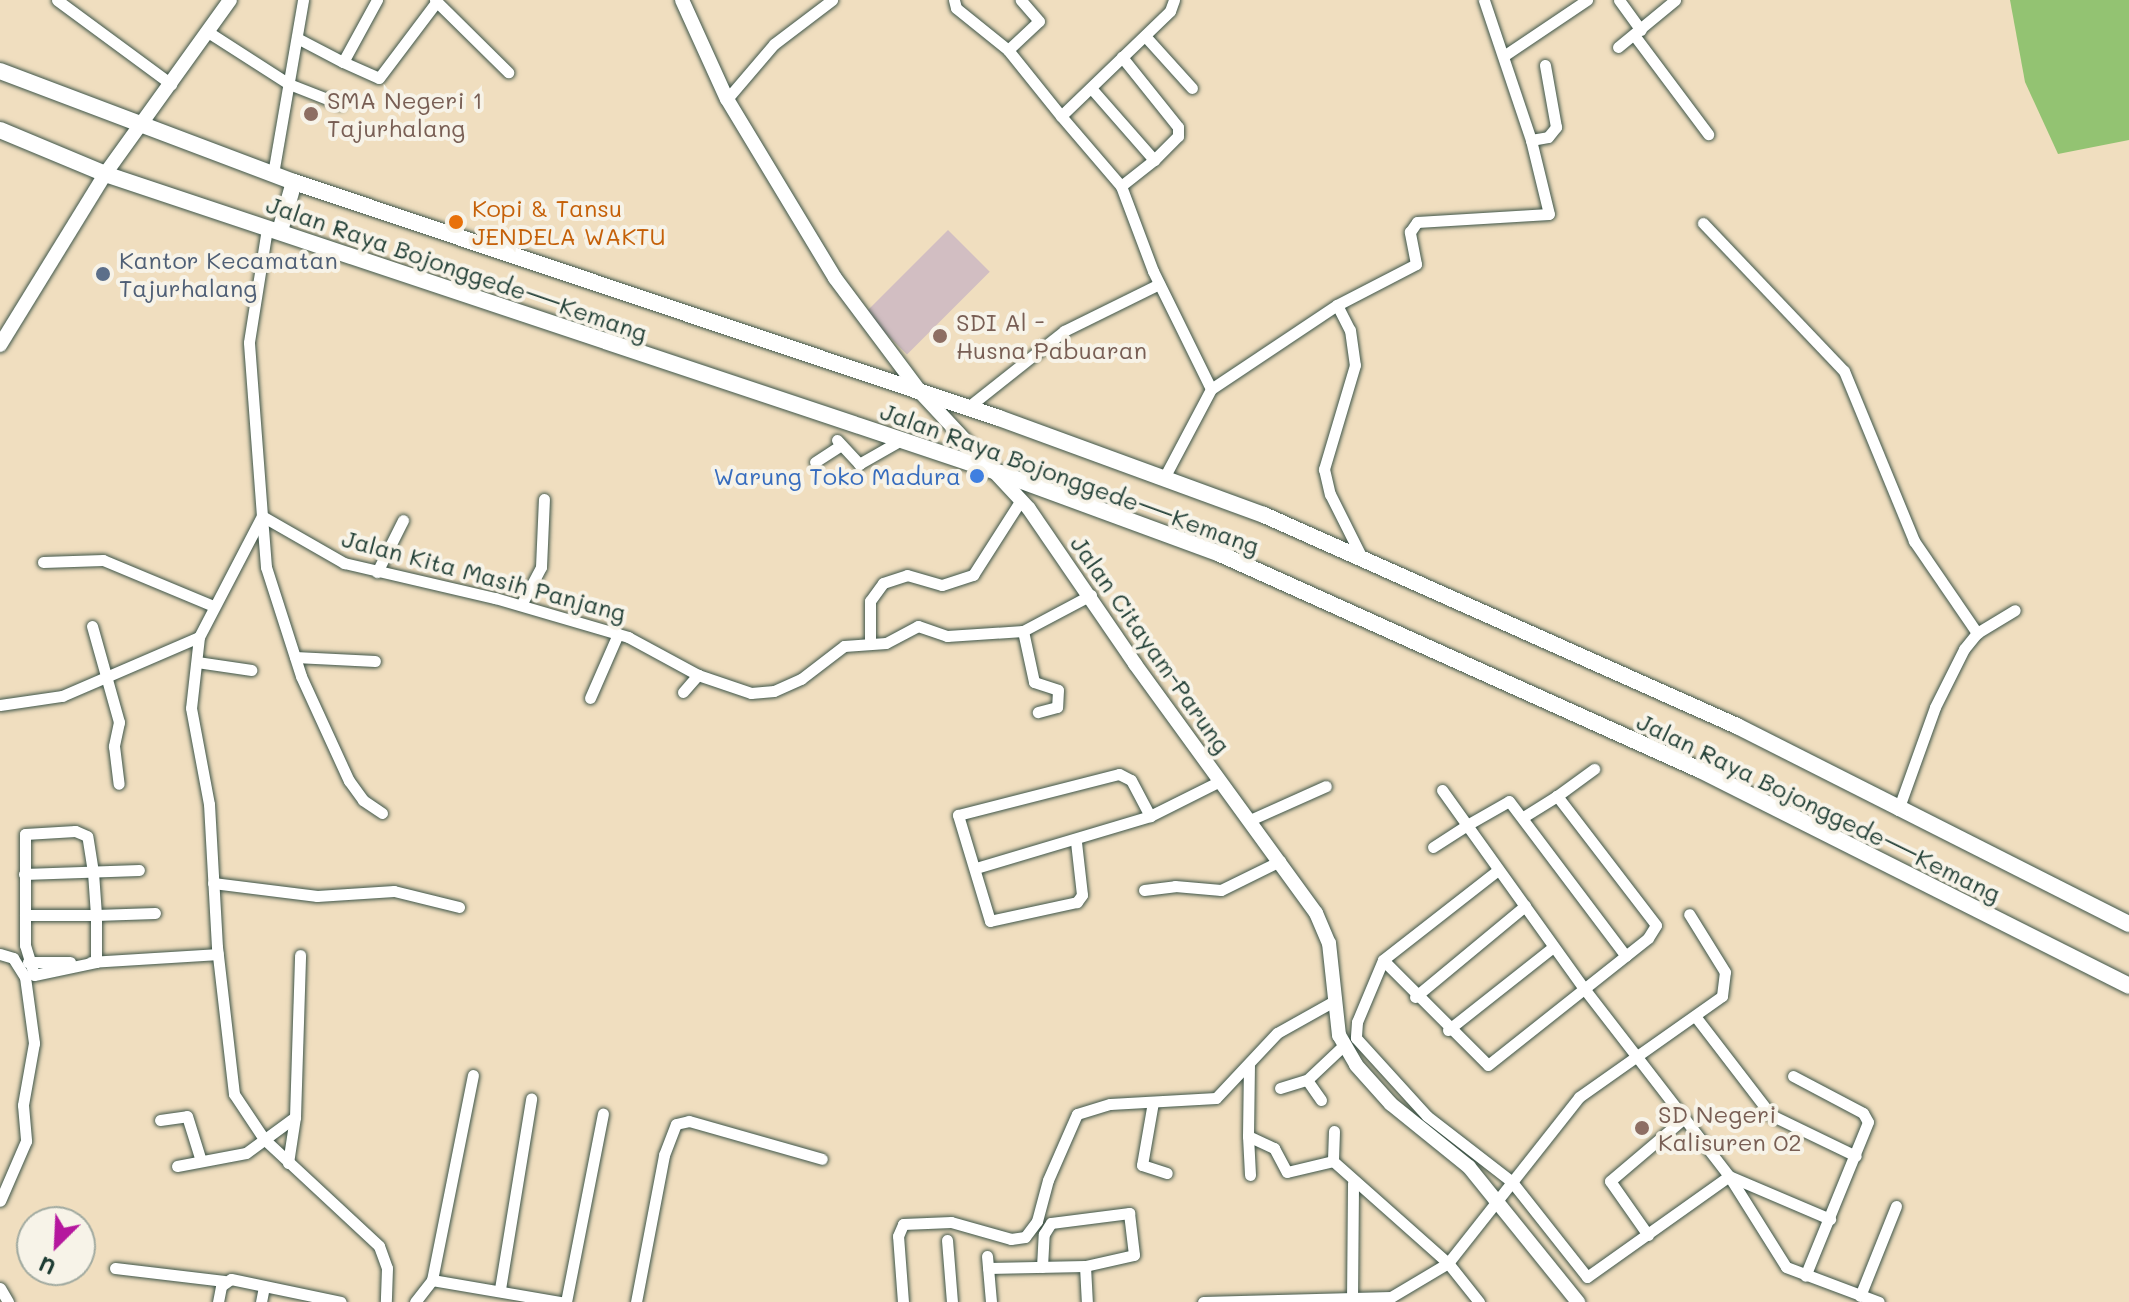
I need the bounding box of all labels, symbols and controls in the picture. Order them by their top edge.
place label: SMA Negeri 1 Tajurhalang [327,86,483,142]
marker: SMA Negeri 1 Tajurhalang [302,105,320,123]
street label: Jalan Raya Bojonggede—Kemang [263,189,651,347]
place label: Kopi & Tansu JENDELA WAKTU [472,194,665,250]
marker: Kopi & Tansu JENDELA WAKTU [447,213,465,231]
place label: Kantor Kecamatan Tajurhalang [119,246,338,302]
marker: Kantor Kecamatan Tajurhalang [94,265,112,283]
place label: SDI Al - Husna Pabuaran [956,308,1147,364]
marker: SDI Al - Husna Pabuaran [931,327,949,345]
street label: Jalan Raya Bojonggede—Kemang [877,396,1263,560]
place label: Warung Toko Madura [713,462,961,490]
marker: Warung Toko Madura [968,467,986,485]
street label: Jalan Kita Masih Panjang [339,523,629,627]
street label: Jalan Citayam-Parung [1065,530,1237,758]
street label: Jalan Raya Bojonggede—Kemang [1633,706,2005,908]
place label: SD Negeri Kalisuren 02 [1658,1100,1802,1156]
marker: SD Negeri Kalisuren 02 [1633,1119,1651,1137]
north arrow [16,1206,96,1286]
text: U [34,1250,60,1283]

